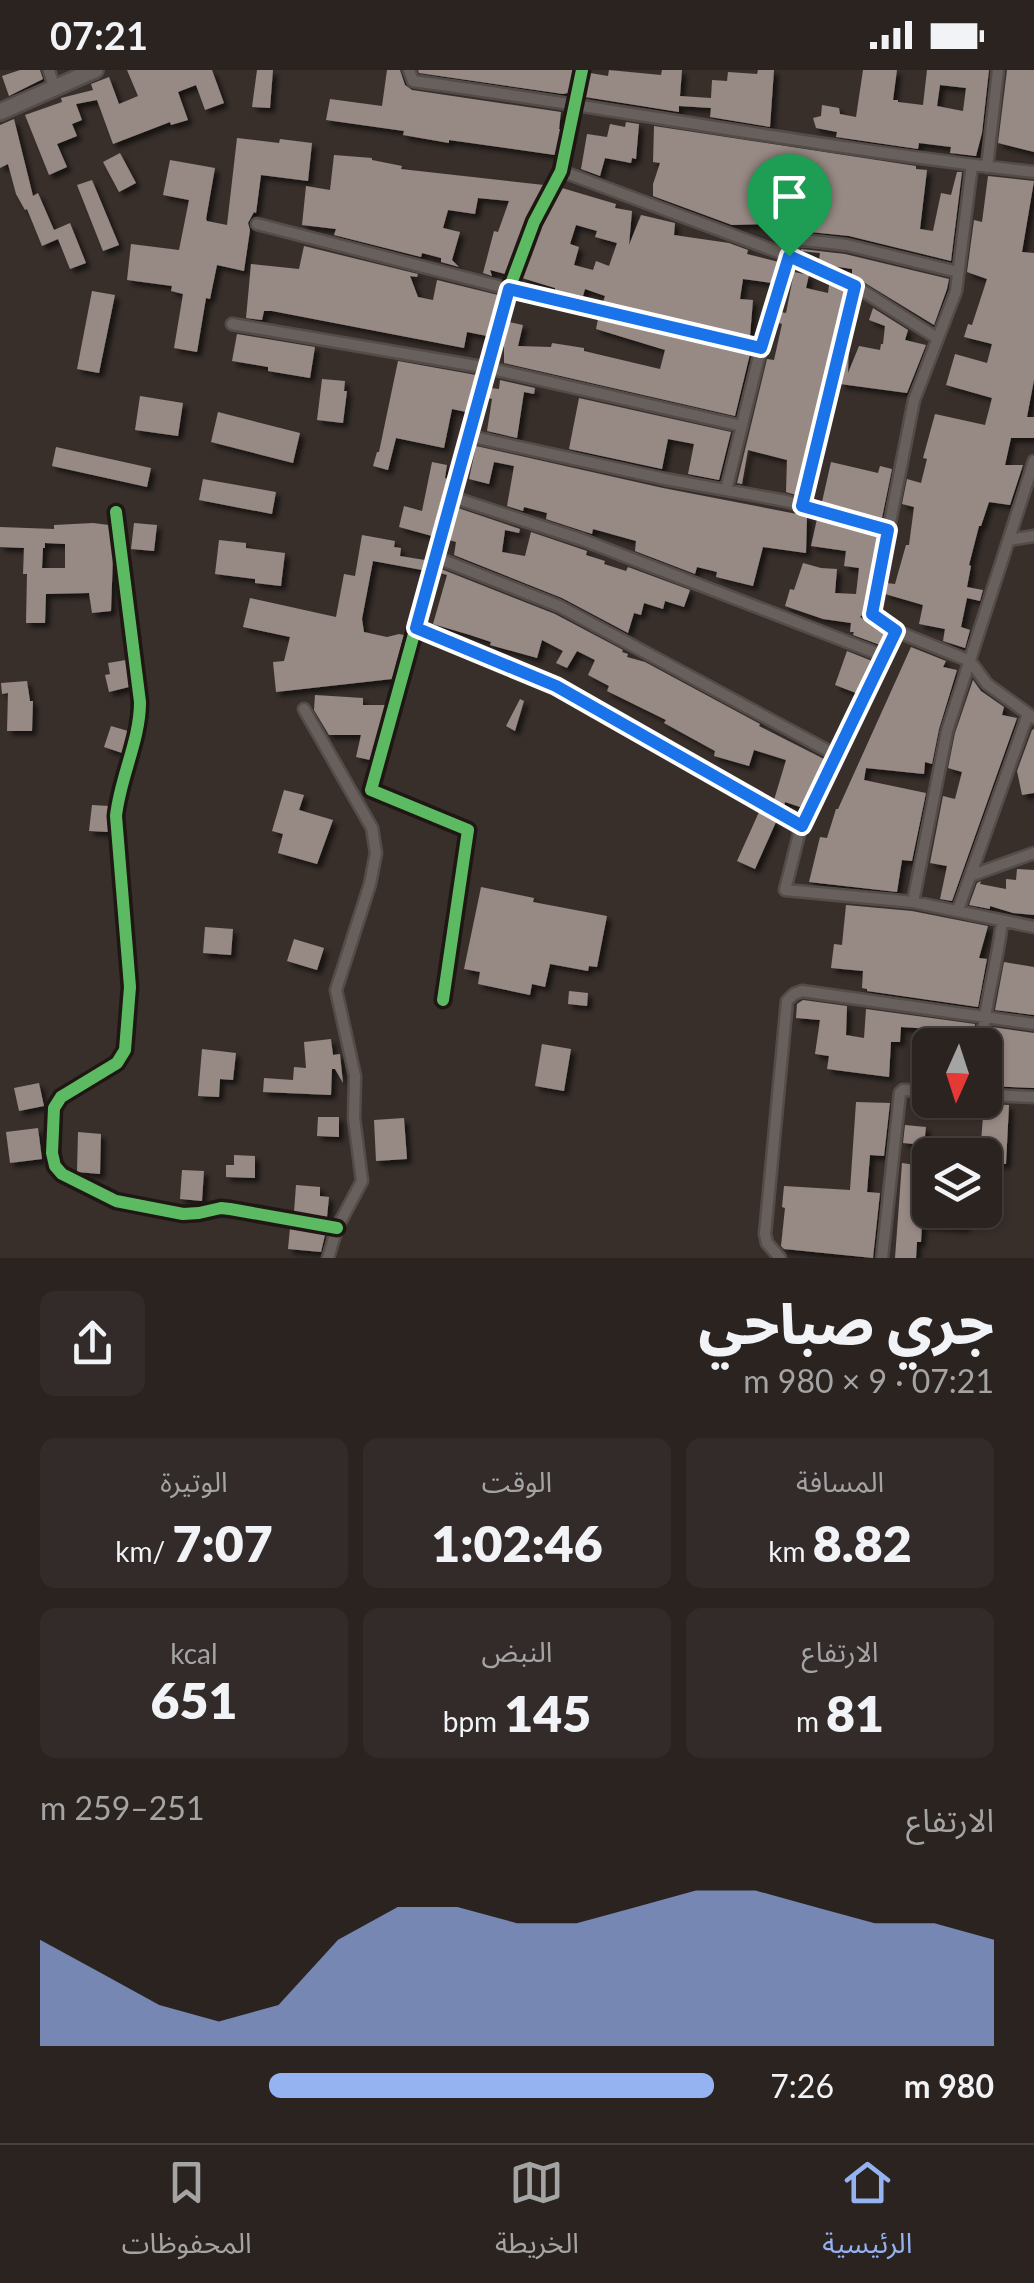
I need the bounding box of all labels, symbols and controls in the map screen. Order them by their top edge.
text: 07:21 [50,12,148,58]
pin [747,154,832,257]
icon: arrive [762,169,817,224]
north arrow [912,1028,1002,1118]
map controls [912,1028,1002,1228]
button: layers [912,1138,1002,1228]
text: جري صباحي [698,1290,994,1356]
button: share [40,1291,145,1396]
text: 07:21 · 9 × 980 m [743,1361,994,1400]
text: الوتيرة [160,1464,228,1498]
text: الوقت [482,1464,552,1498]
text: المسافة [796,1464,884,1498]
text: 7:07 [172,1513,273,1573]
text: 1:02:46 [431,1513,603,1573]
text: 8.82 [813,1513,912,1573]
text: /km [115,1534,172,1568]
text: km [768,1534,813,1568]
text: النبض [481,1634,553,1668]
text: الارتفاع [802,1634,878,1668]
text: kcal [170,1636,218,1670]
text: 651 [150,1670,238,1730]
text: 145 [504,1683,591,1743]
text: 81 [826,1683,884,1743]
text: bpm [443,1704,504,1738]
text: m [796,1704,826,1738]
text: 251–259 m [40,1788,204,1827]
text: الارتفاع [906,1800,994,1839]
text: 7:26 [770,2066,834,2105]
text: 980 m [904,2066,994,2105]
tab: المحفوظات [122,2155,252,2274]
tab: الخريطة [495,2155,579,2274]
tab: الرئيسية [822,2155,912,2274]

